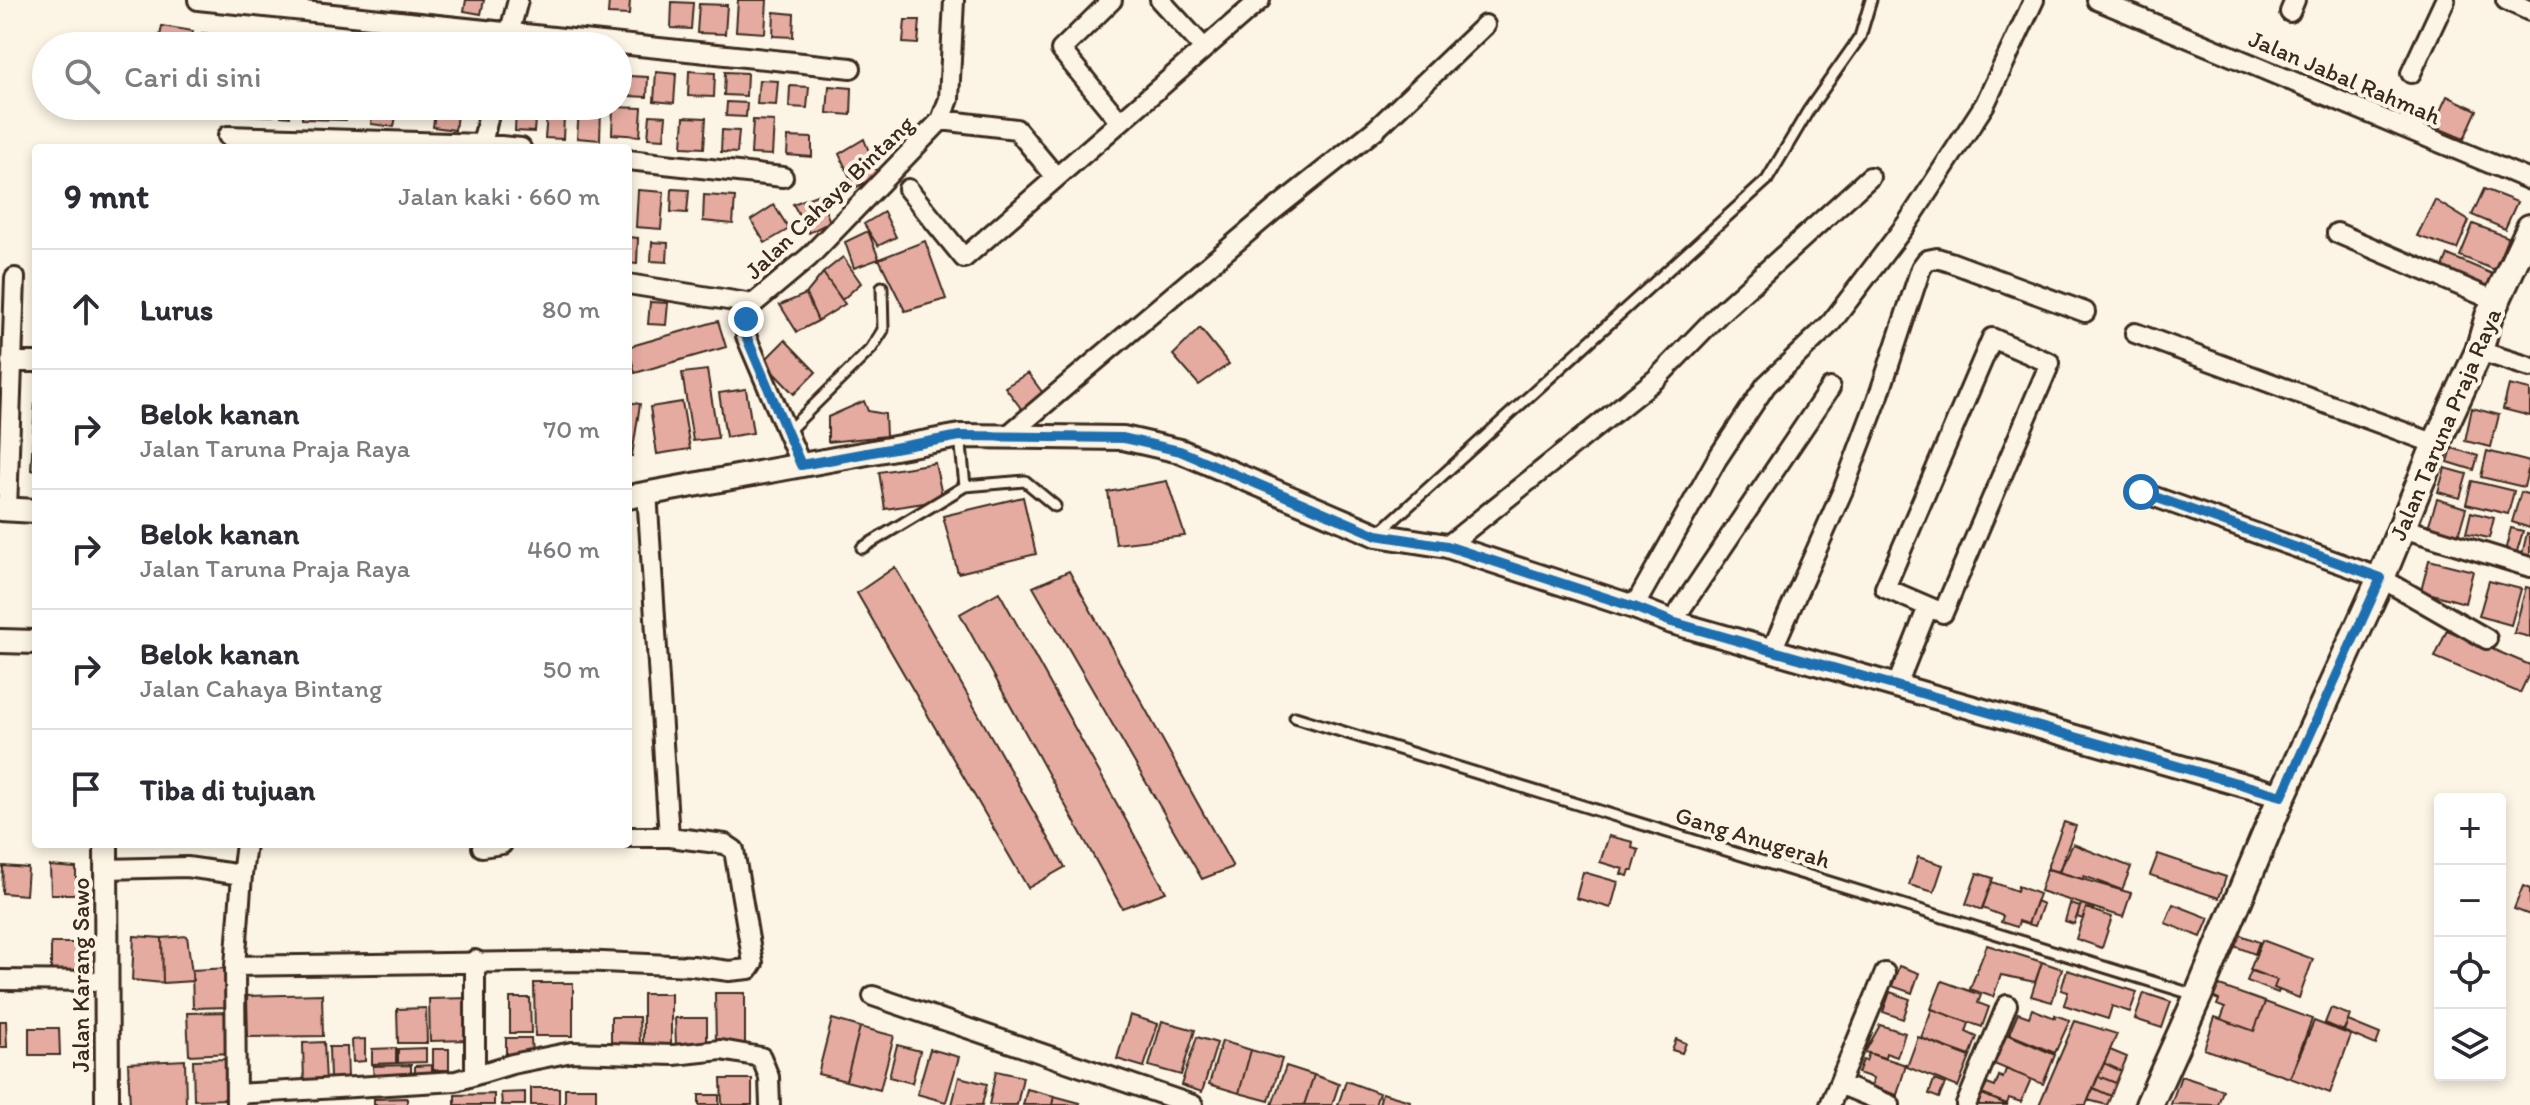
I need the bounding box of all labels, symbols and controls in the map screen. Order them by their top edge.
street label: Jalan Jabal Rahmah [2245,23,2445,131]
search box [32,32,632,120]
icon: search [60,54,104,98]
text: Cari di sini [124,58,262,95]
street label: Jalan Cahaya Bintang [739,108,920,285]
text: 9 mnt [64,176,149,217]
text: Jalan kaki · 660 m [398,180,600,212]
icon: ahead [64,287,108,331]
text: Lurus [140,291,213,328]
text: 80 m [542,293,600,325]
route end [728,301,764,337]
street label: Jalan Taruna Praja Raya [2383,303,2507,544]
text: Belok kanan [140,395,299,432]
icon: right [64,407,108,451]
text: 70 m [543,413,600,445]
text: Jalan Taruna Praja Raya [140,432,410,464]
route start [2123,474,2159,510]
text: Belok kanan [140,515,299,552]
icon: right [64,527,108,571]
text: 460 m [527,533,600,565]
text: Jalan Taruna Praja Raya [140,552,410,584]
text: Belok kanan [140,635,299,672]
icon: right [64,647,108,691]
text: 50 m [543,653,600,685]
text: Jalan Cahaya Bintang [140,672,382,704]
icon: arrive [64,767,108,811]
text: Tiba di tujuan [140,771,315,808]
map controls [2434,793,2506,1081]
button: + [2434,793,2506,865]
street label: Gang Anugerah [1672,800,1834,874]
button: − [2434,865,2506,937]
street label: Jalan Karang Sawo [66,878,95,1073]
button: locate [2434,937,2506,1009]
button: layers [2434,1009,2506,1081]

